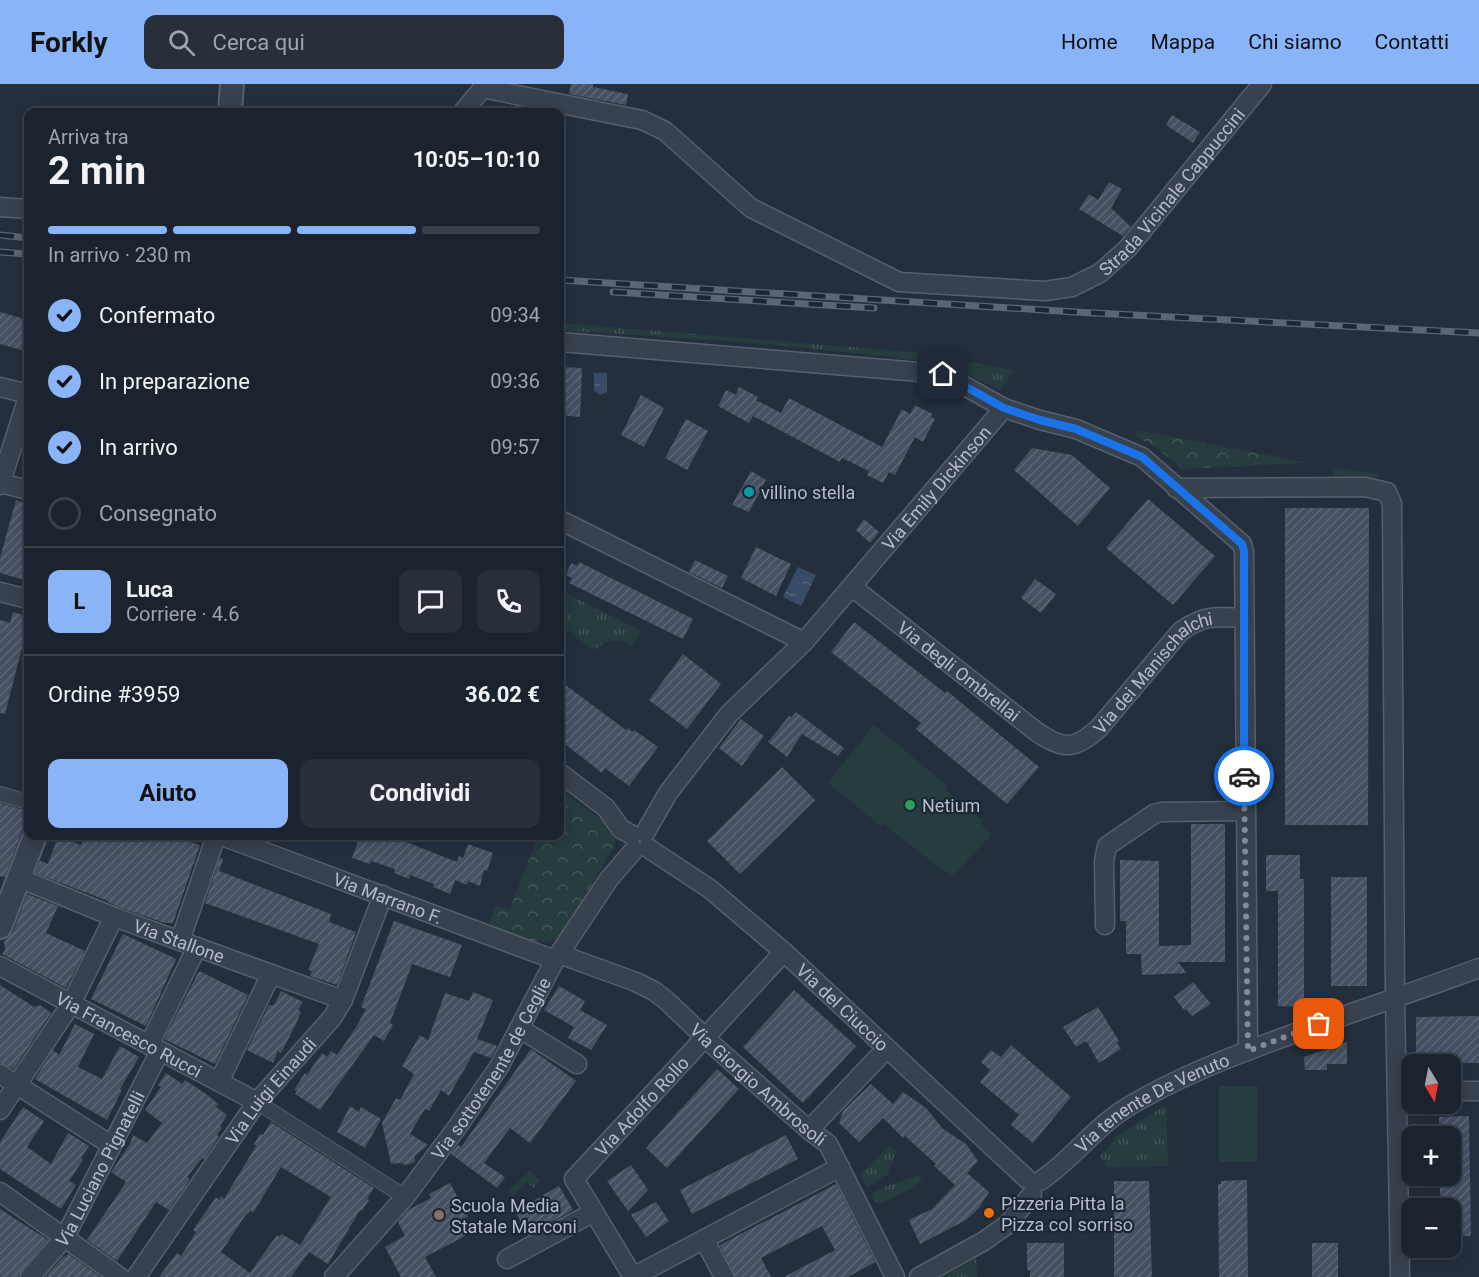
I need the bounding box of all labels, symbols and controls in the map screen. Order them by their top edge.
search box [144,15,564,69]
text: Forkly [30,26,108,59]
icon: search [165,26,198,59]
text: Cerca qui [213,30,305,55]
text: Home [1061,30,1118,54]
text: Mappa [1151,30,1215,54]
text: Chi siamo [1248,30,1342,54]
text: Contatti [1375,30,1449,54]
street label: Strada Vicinale Cappuccini [1094,104,1249,280]
text: Arriva tra [48,125,129,149]
text: 10:05–10:10 [413,147,540,172]
text: 2 min [48,148,146,194]
text: In arrivo · 230 m [48,243,191,267]
icon: check [48,299,81,332]
text: Confermato [99,303,215,328]
text: 09:34 [490,303,540,327]
pin [917,348,968,399]
icon: home [926,357,959,390]
icon: check [48,365,81,398]
text: In preparazione [99,369,250,394]
text: 09:36 [490,369,540,393]
street label: Via Emily Dickinson [877,421,995,554]
icon: check [48,431,81,464]
text: In arrivo [99,435,178,460]
text: 09:57 [490,435,540,459]
place label: villino stella [761,482,855,503]
marker: villino stella [742,485,756,499]
text: Consegnato [99,501,217,526]
button: chat [399,570,462,633]
button: phone [477,570,540,633]
text: Luca [126,577,173,602]
text: L [74,589,85,614]
text: Corriere · 4.6 [126,602,240,626]
street label: Via dei Manischalchi [1089,607,1214,738]
street label: Via degli Ombrellai [894,616,1025,725]
text: Ordine #3959 [48,682,180,707]
text: 36.02 € [465,682,540,707]
courier [1214,746,1274,806]
button: Aiuto [48,759,288,828]
button: Condividi [300,759,540,828]
icon: car [1228,760,1261,793]
place label: Netium [922,795,980,816]
marker: Netium [903,798,917,812]
street label: Via Marrano F. [330,868,445,928]
street label: Via Stallone [131,915,227,967]
street label: Via del Ciuccio [792,959,893,1055]
street label: Via sottotenente de Ceglie [426,974,555,1163]
street label: Via Francesco Rucci [53,987,206,1081]
pin [1293,998,1344,1049]
icon: bag [1302,1007,1335,1040]
street label: Via Giorgio Ambrosoli [686,1019,830,1150]
street label: Via Luigi Einaudi [221,1033,320,1148]
street label: Via tenente De Venuto [1070,1049,1232,1157]
street label: Via Adolfo Rollo [590,1052,693,1160]
north arrow [1401,1054,1461,1114]
map controls [1401,1054,1461,1258]
street label: Via Luciano Pignatelli [51,1087,148,1251]
button: + [1401,1126,1461,1186]
place label: Pizzeria Pitta la Pizza col sorriso [1001,1193,1133,1235]
place label: Scuola Media Statale Marconi [451,1195,577,1237]
button: − [1401,1198,1461,1258]
marker: Pizzeria Pitta la Pizza col sorriso [982,1206,996,1220]
marker: Scuola Media Statale Marconi [432,1208,446,1222]

